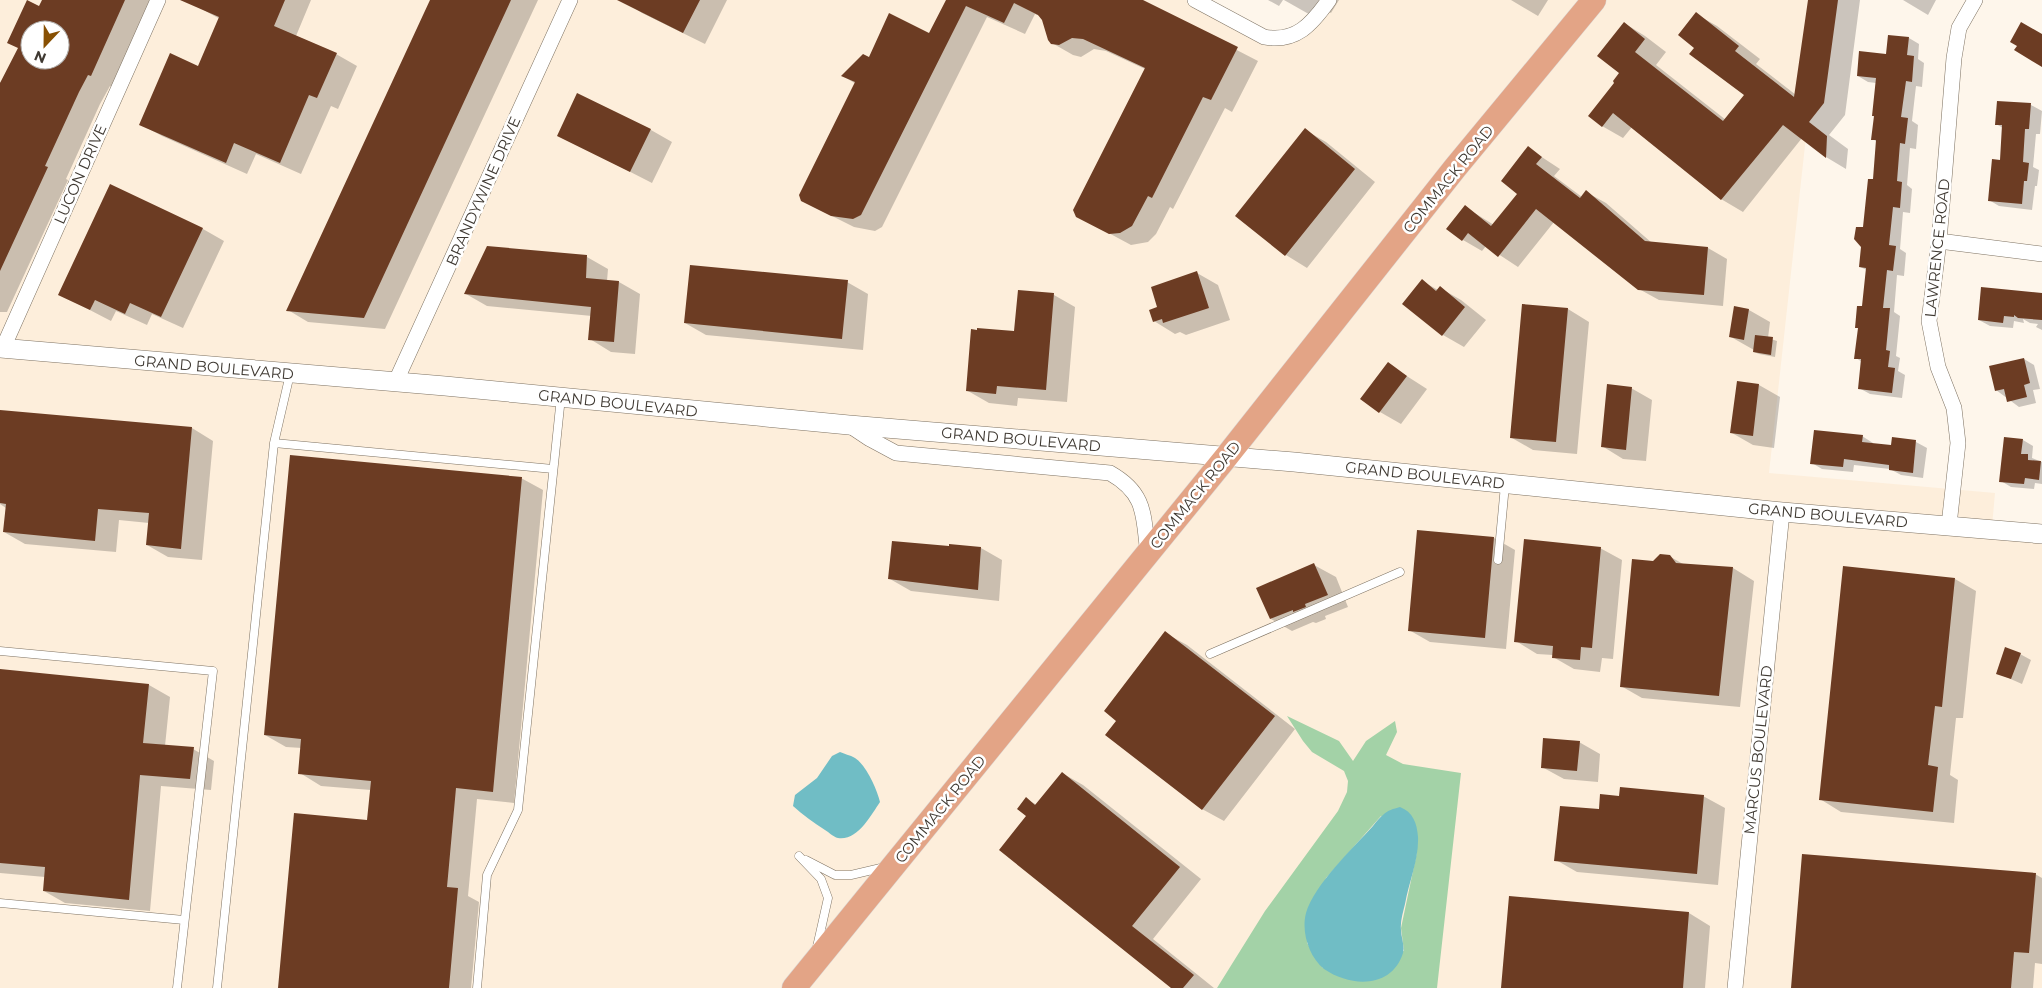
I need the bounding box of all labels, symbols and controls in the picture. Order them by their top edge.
north arrow [20,20,70,70]
text: N [32,47,49,68]
street label: BRANDYWINE DRIVE [442,113,524,269]
street label: LUCON DRIVE [50,121,110,227]
street label: COMMACK ROAD [1399,121,1497,237]
street label: LAWRENCE ROAD [1920,178,1954,318]
street label: GRAND BOULEVARD [133,351,295,383]
street label: GRAND BOULEVARD [537,385,699,421]
street label: GRAND BOULEVARD [940,423,1102,455]
street label: COMMACK ROAD [1146,437,1244,553]
street label: GRAND BOULEVARD [1344,457,1506,493]
street label: GRAND BOULEVARD [1747,499,1909,531]
street label: MARCUS BOULEVARD [1740,664,1776,836]
street label: COMMACK ROAD [891,751,989,867]

